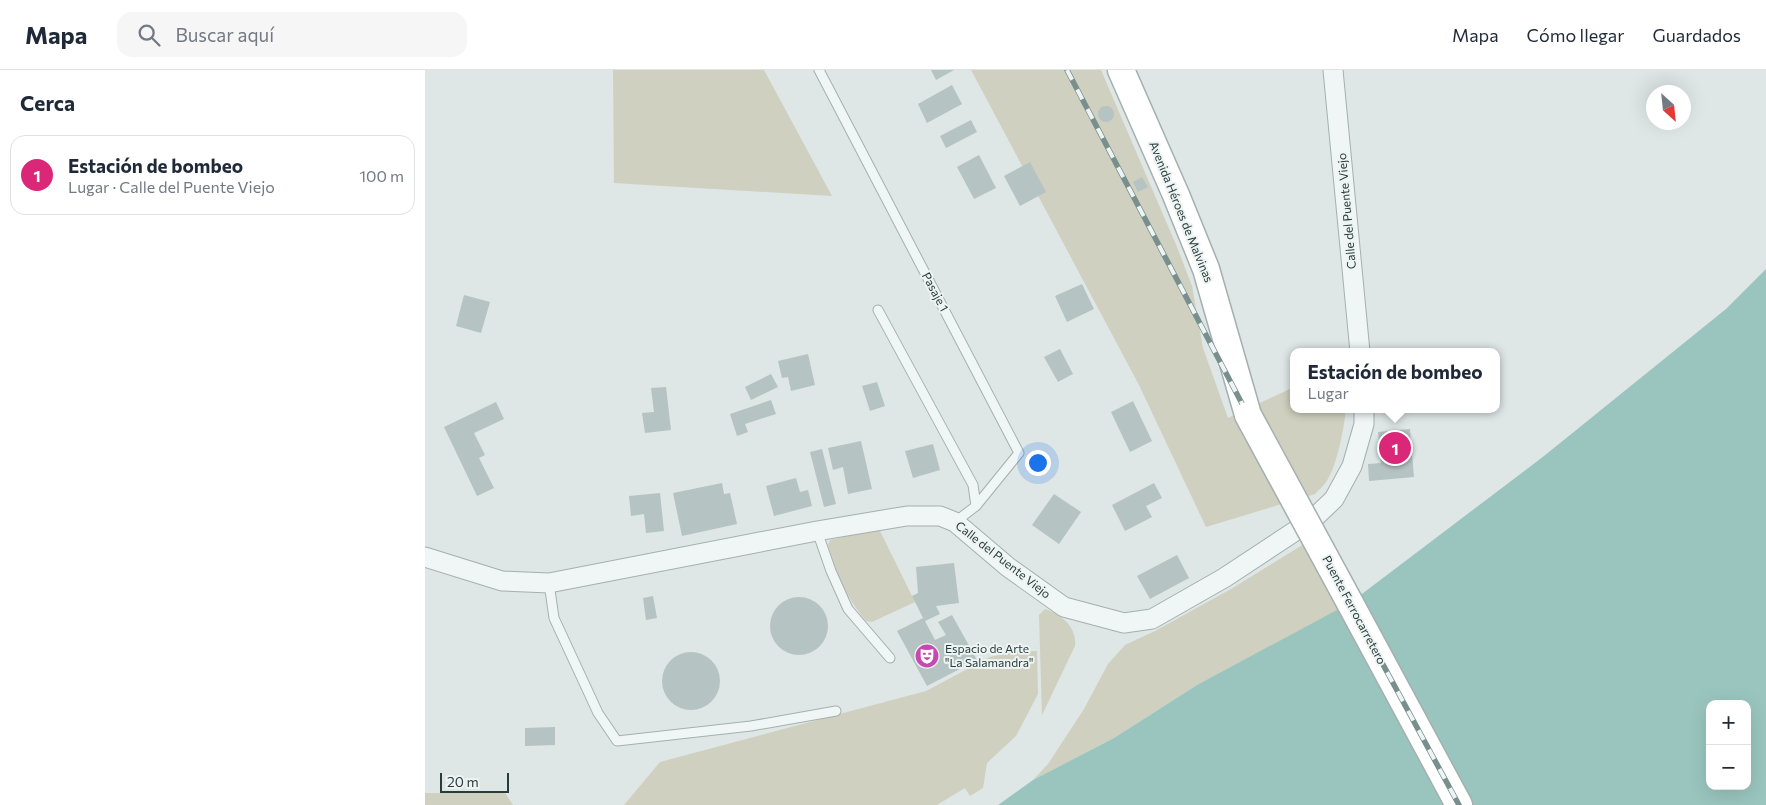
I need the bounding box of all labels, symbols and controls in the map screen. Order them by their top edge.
search box [117,12,467,57]
text: Mapa [25,20,87,49]
icon: search [135,21,163,49]
text: Buscar aquí [175,23,274,46]
text: Mapa [1452,24,1499,46]
text: Cómo llegar [1527,24,1624,46]
text: Guardados [1652,24,1741,46]
north arrow [1646,85,1691,130]
text: Cerca [20,90,75,115]
street label: Avenida Héroes de Malvinas [1147,139,1217,284]
street label: Calle del Puente Viejo [1334,152,1358,270]
text: Estación de bombeo [68,154,243,177]
text: 1 [33,166,41,185]
text: 100 m [359,166,404,185]
text: Lugar · Calle del Puente Viejo [68,177,275,196]
street label: Pasaje 1 [920,270,952,314]
popup [1290,348,1500,413]
text: Estación de bombeo [1308,360,1483,383]
text: Lugar [1308,383,1349,402]
pin: 1 [1379,429,1411,467]
your location [1025,450,1051,476]
street label: Calle del Puente Viejo [953,518,1054,601]
street label: Puente Ferrocarretero [1320,553,1390,666]
place label: Espacio de Arte "La Salamandra" [945,641,1034,669]
theatre icon: Espacio de Arte "La Salamandra" [914,643,940,669]
map controls [1706,700,1751,790]
button: + [1706,700,1751,745]
button: − [1706,745,1751,790]
scale bar [440,770,509,793]
text: 20 m [447,773,479,790]

